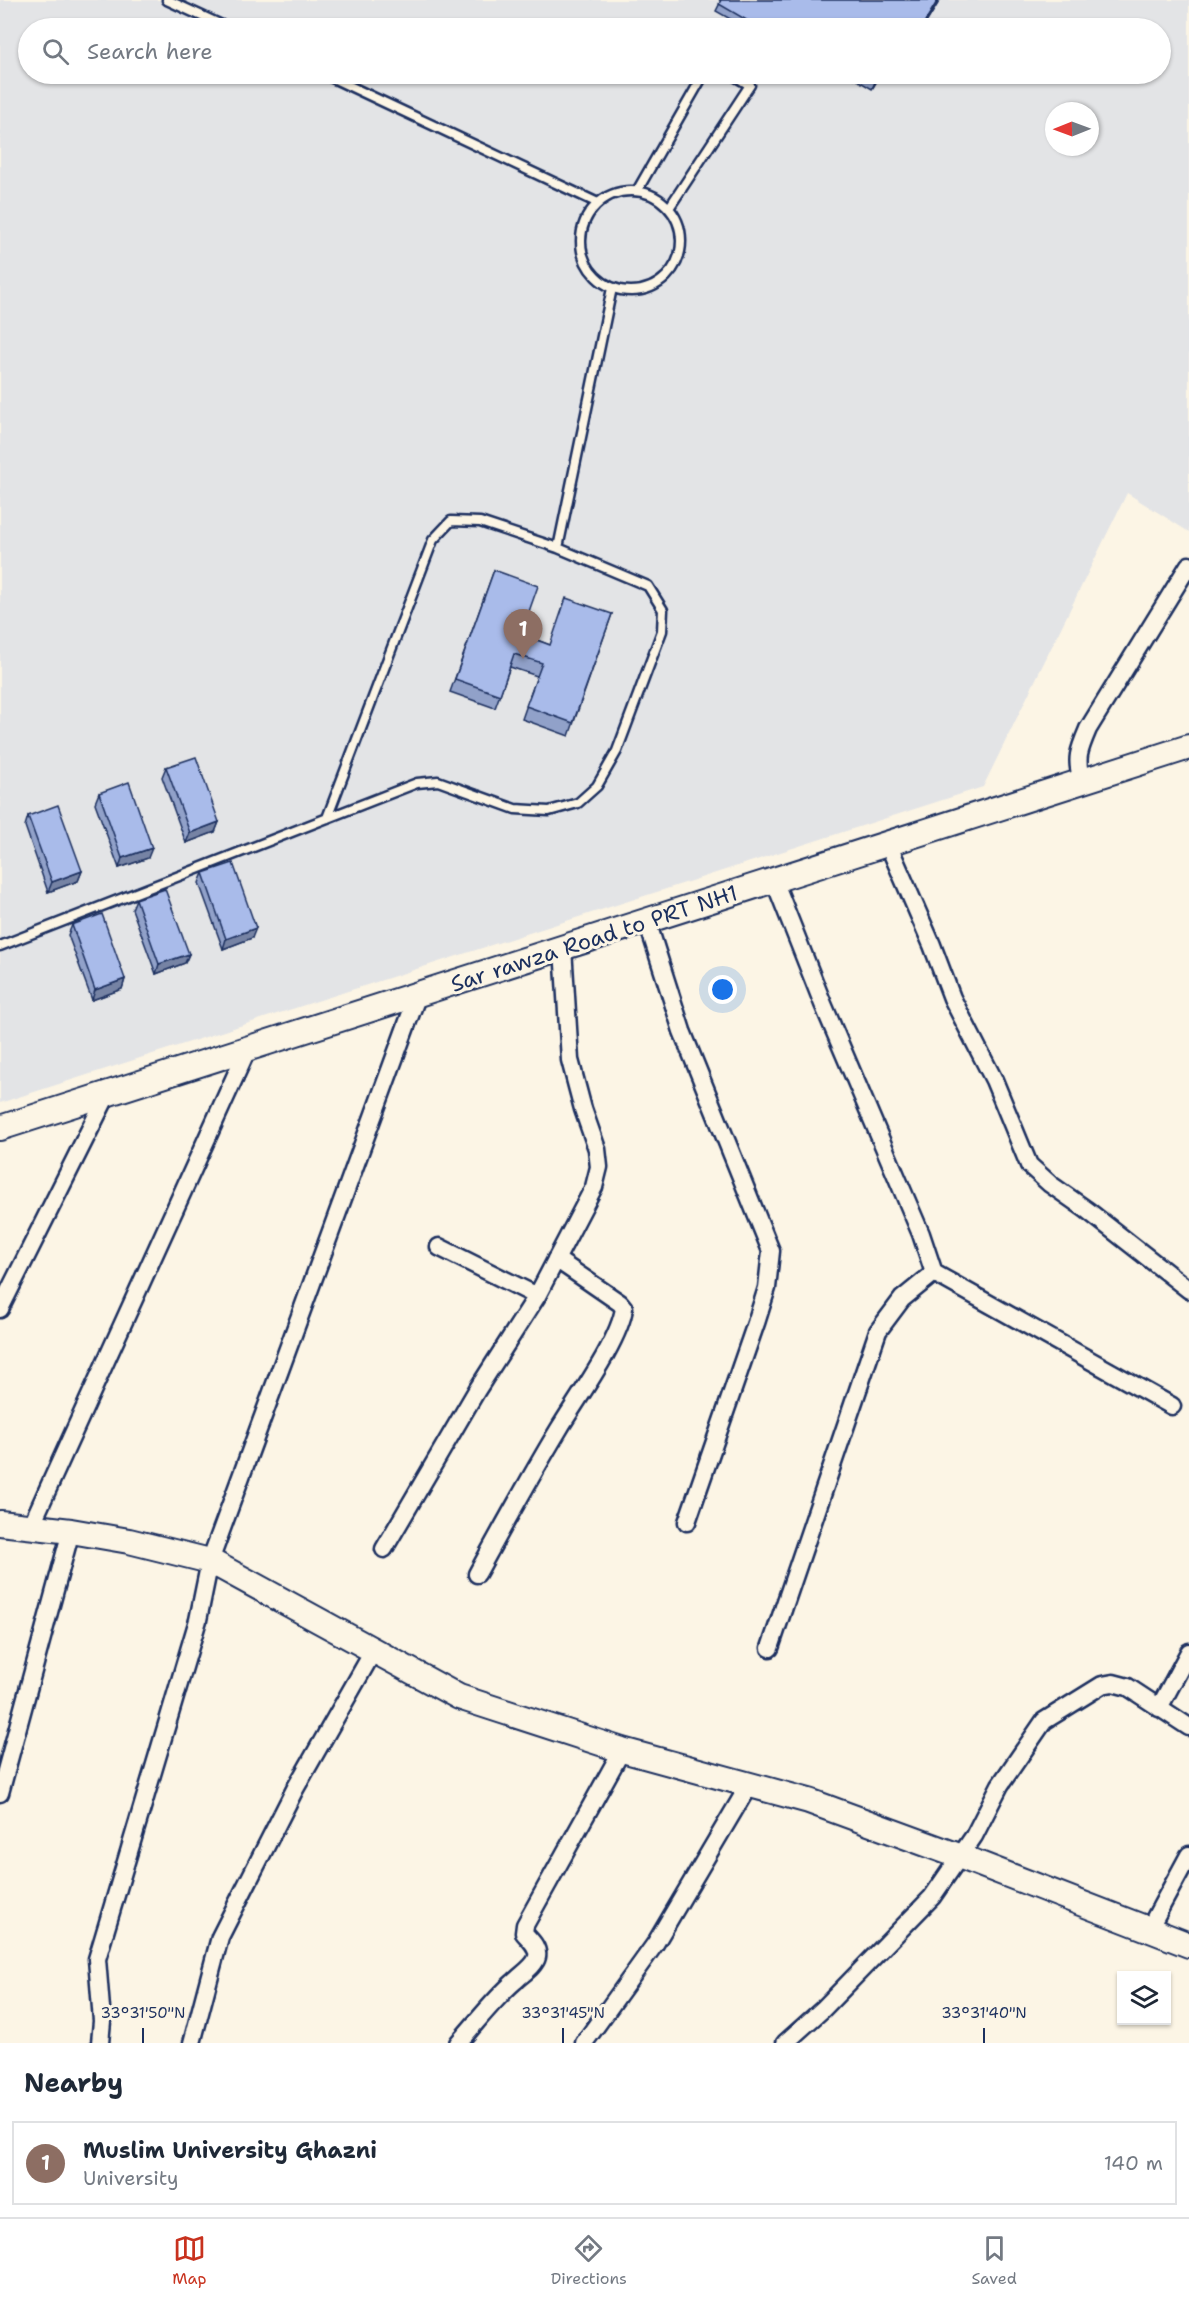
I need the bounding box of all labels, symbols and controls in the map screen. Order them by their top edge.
search box [18,18,1171,84]
icon: search [39,35,72,68]
text: Search here [87,37,213,66]
north arrow [1045,102,1099,156]
pin: 1 [504,610,542,659]
street label: Sar rawza Road to PRT NH1 [447,878,741,999]
your location [708,975,737,1004]
map controls [1117,1971,1171,2025]
button: layers [1117,1971,1171,2025]
text: 33°31'50"N [101,2003,185,2023]
text: 33°31'45"N [521,2003,605,2023]
text: 33°31'40"N [941,2003,1027,2023]
text: Nearby [24,2065,123,2100]
text: Muslim University Ghazni [83,2136,377,2165]
text: 1 [41,2150,50,2176]
text: 140 m [1104,2150,1163,2176]
text: University [83,2165,179,2191]
tab: Map [172,2232,206,2289]
tab: Directions [551,2232,627,2289]
tab: Saved [971,2232,1017,2289]

